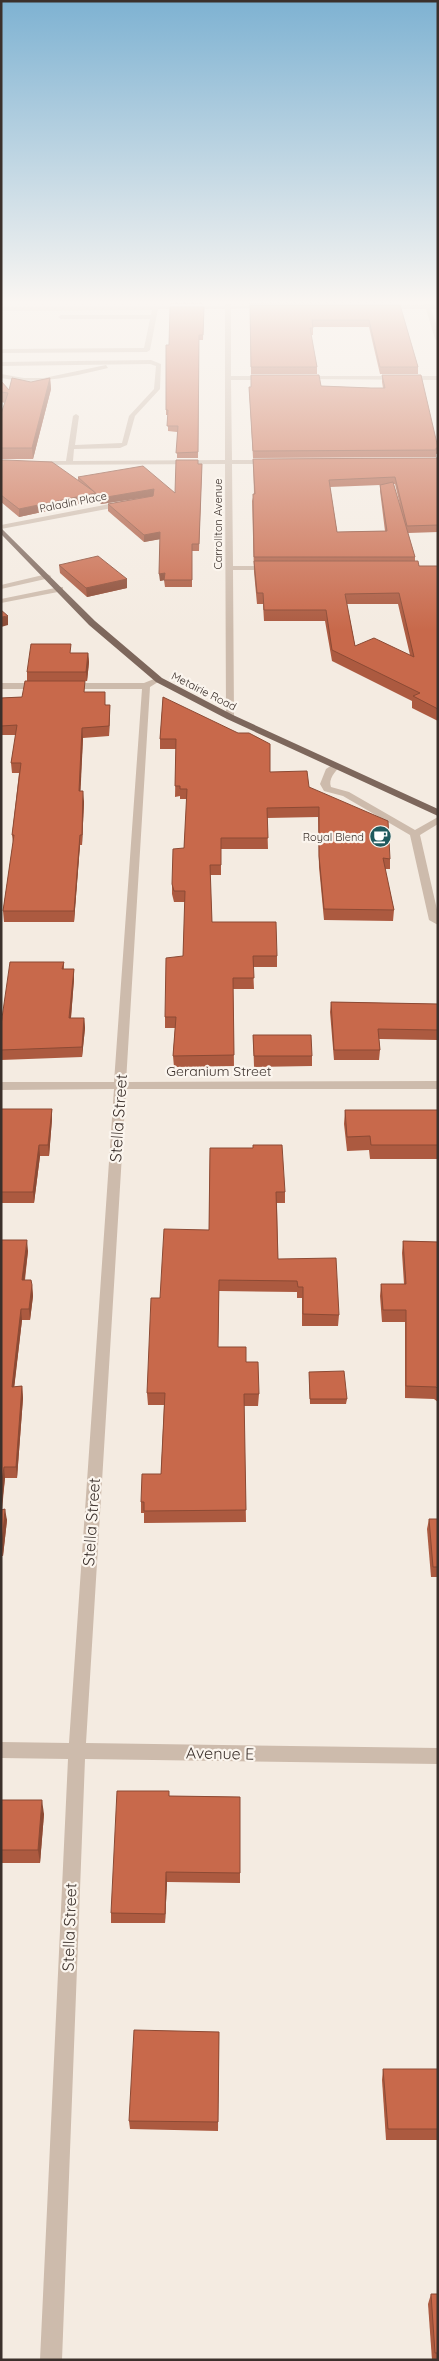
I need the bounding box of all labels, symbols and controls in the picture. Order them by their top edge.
street label: Carrollton Avenue [211,478,225,570]
street label: Paladin Place [38,489,108,515]
street label: Metairie Road [169,669,239,713]
cafe icon: Royal Blend [368,825,392,849]
place label: Royal Blend [303,830,364,844]
street label: Geranium Street [166,1062,272,1080]
street label: Stella Street [105,1073,131,1163]
street label: Stella Street [78,1477,104,1567]
street label: Avenue E [186,1742,254,1764]
street label: Stella Street [57,1882,81,1972]

